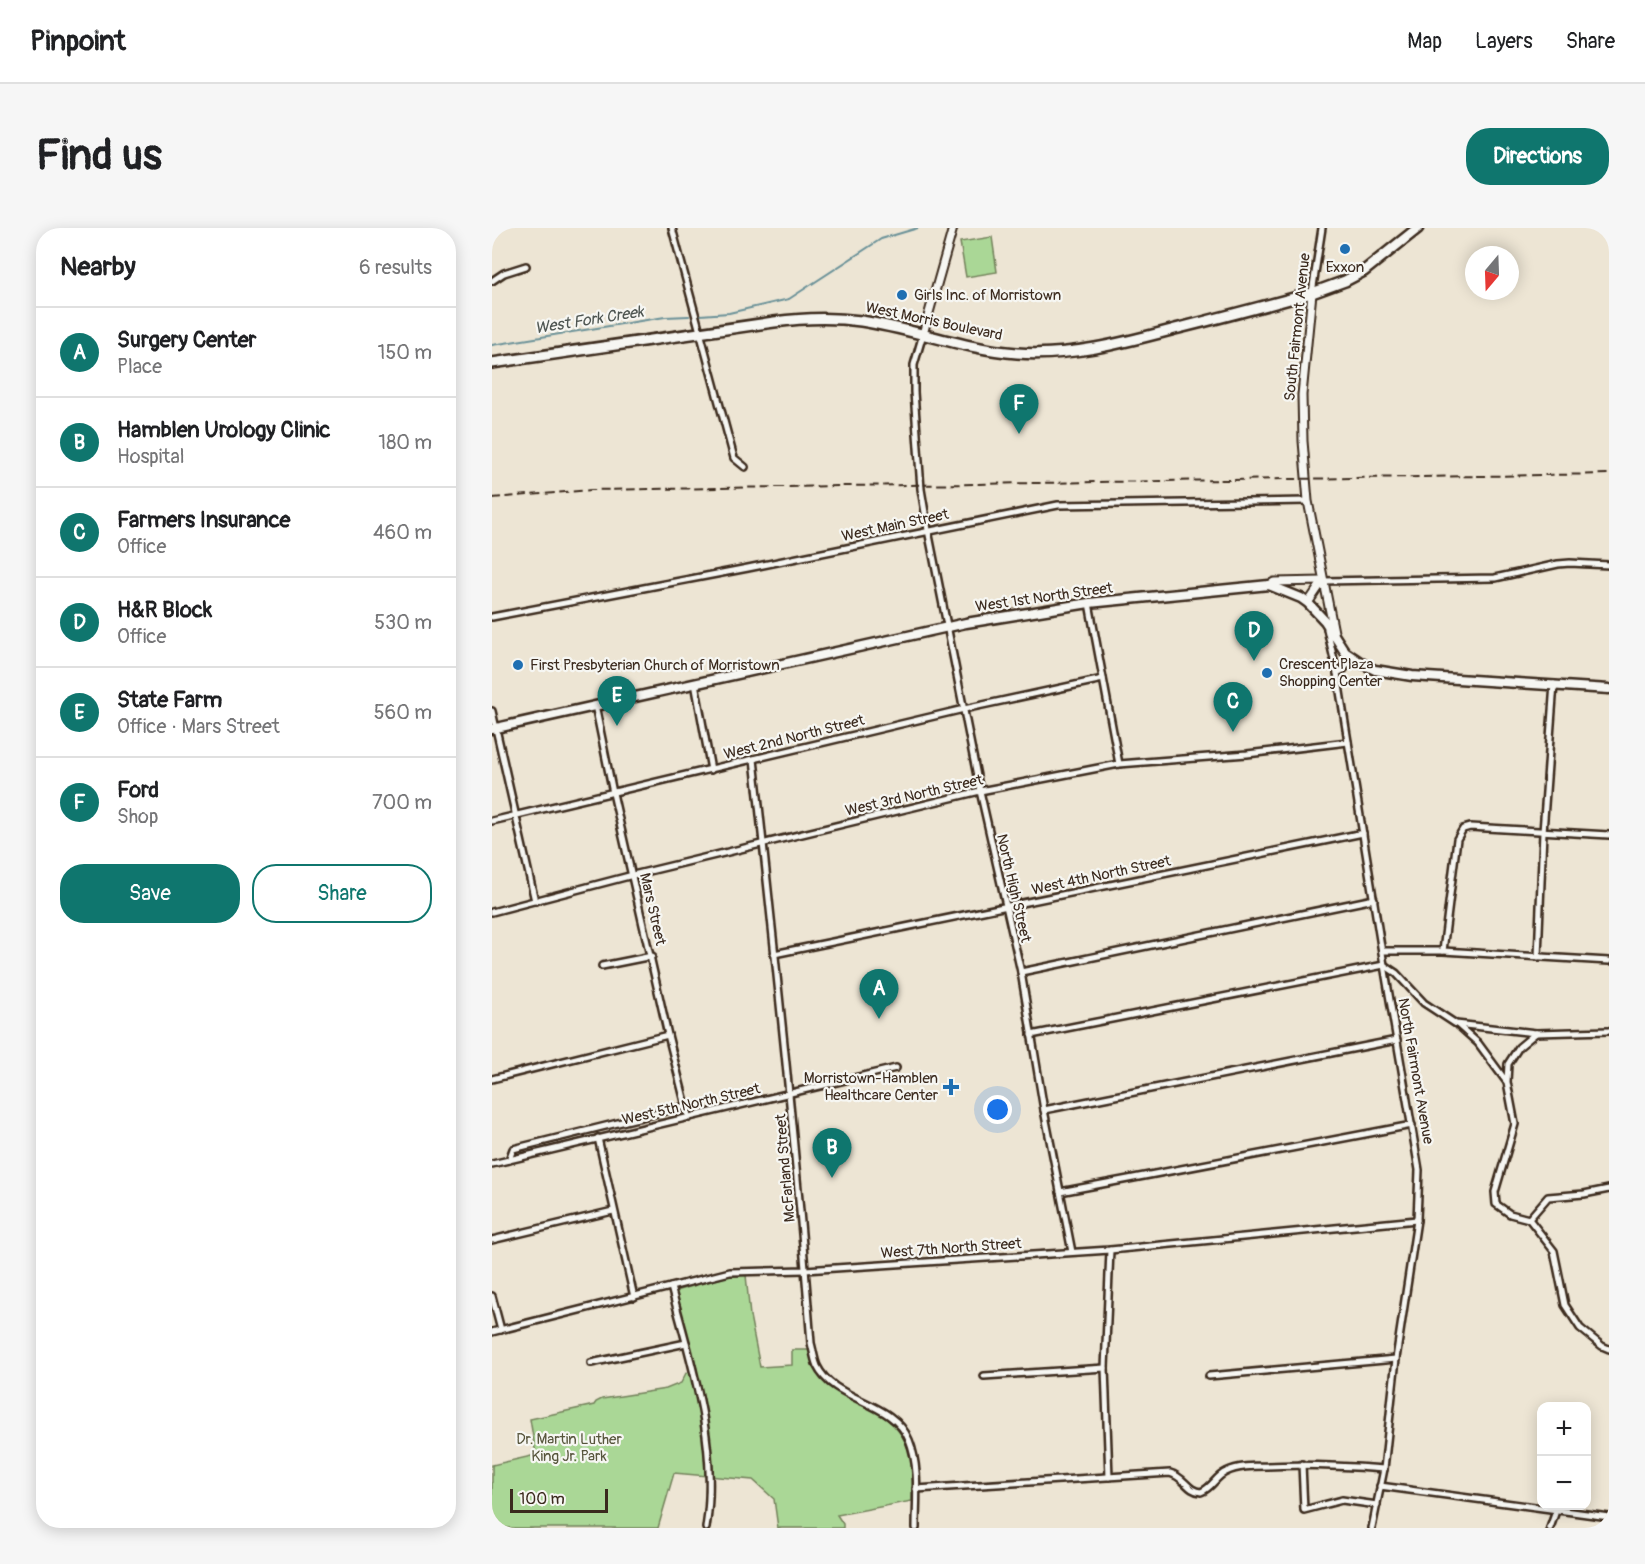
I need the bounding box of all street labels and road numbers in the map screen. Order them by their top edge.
street label: South Fairmont Avenue [1280,251,1315,402]
street label: West Morris Boulevard [864,298,1004,345]
street label: West Main Street [840,505,951,546]
street label: West 1st North Street [974,578,1115,617]
street label: West 2nd North Street [722,711,867,764]
street label: West 3rd North Street [843,770,986,821]
street label: North High Street [992,832,1035,945]
street label: West 4th North Street [1030,851,1173,900]
street label: Mars Street [635,871,670,948]
street label: North Fairmont Avenue [1393,997,1438,1146]
street label: West 5th North Street [620,1079,763,1130]
street label: McFarland Street [771,1112,800,1223]
street label: West 7th North Street [880,1234,1023,1263]

